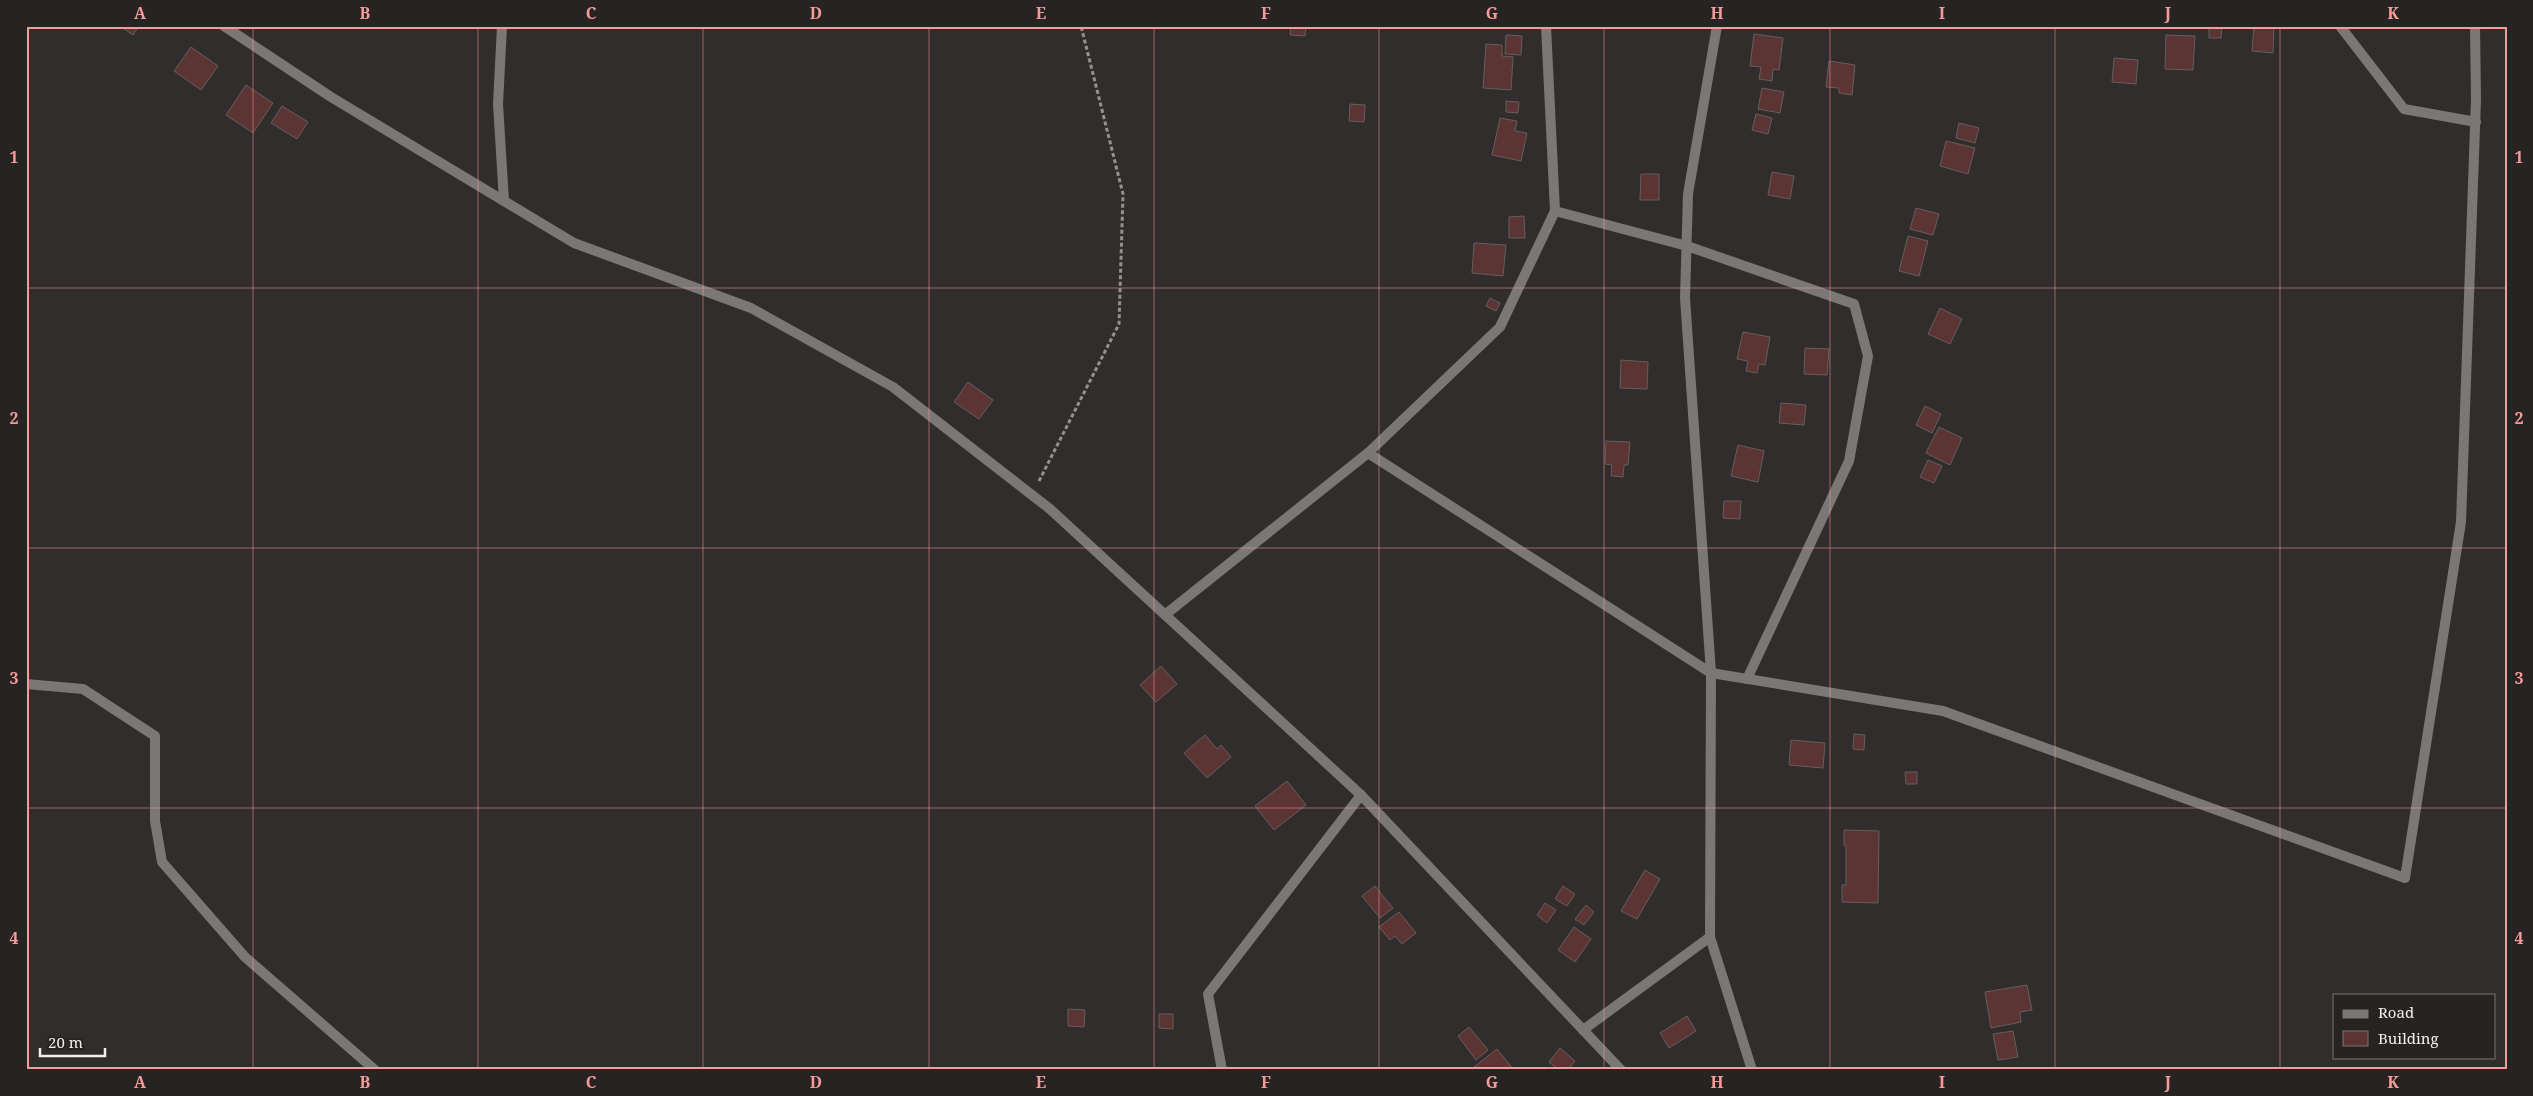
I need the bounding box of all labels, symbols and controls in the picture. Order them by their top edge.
text: A [134,2,147,24]
text: B [360,2,371,24]
text: C [586,2,597,24]
text: D [810,2,822,24]
text: E [1036,2,1046,24]
text: F [1261,2,1271,24]
text: G [1486,2,1498,24]
text: H [1710,2,1724,24]
text: I [1939,2,1945,24]
text: J [2164,2,2172,24]
text: K [2387,2,2399,24]
text: 1 [9,146,19,168]
text: 1 [2514,146,2524,168]
text: 2 [9,407,19,429]
text: 2 [2514,407,2524,429]
text: 3 [9,667,19,689]
text: 3 [2514,667,2524,689]
text: 4 [9,927,19,949]
text: 4 [2514,927,2524,949]
legend [2333,994,2496,1058]
text: Road [2378,1002,2414,1022]
scale bar [40,1026,105,1058]
text: Building [2378,1028,2439,1048]
text: 20 m [48,1032,83,1052]
text: A [134,1071,147,1093]
text: B [360,1071,371,1093]
text: C [586,1071,597,1093]
text: D [810,1071,822,1093]
text: E [1036,1071,1046,1093]
text: F [1261,1071,1271,1093]
text: G [1486,1071,1498,1093]
text: H [1710,1071,1724,1093]
text: I [1939,1071,1945,1093]
text: J [2164,1071,2172,1093]
text: K [2387,1071,2399,1093]

